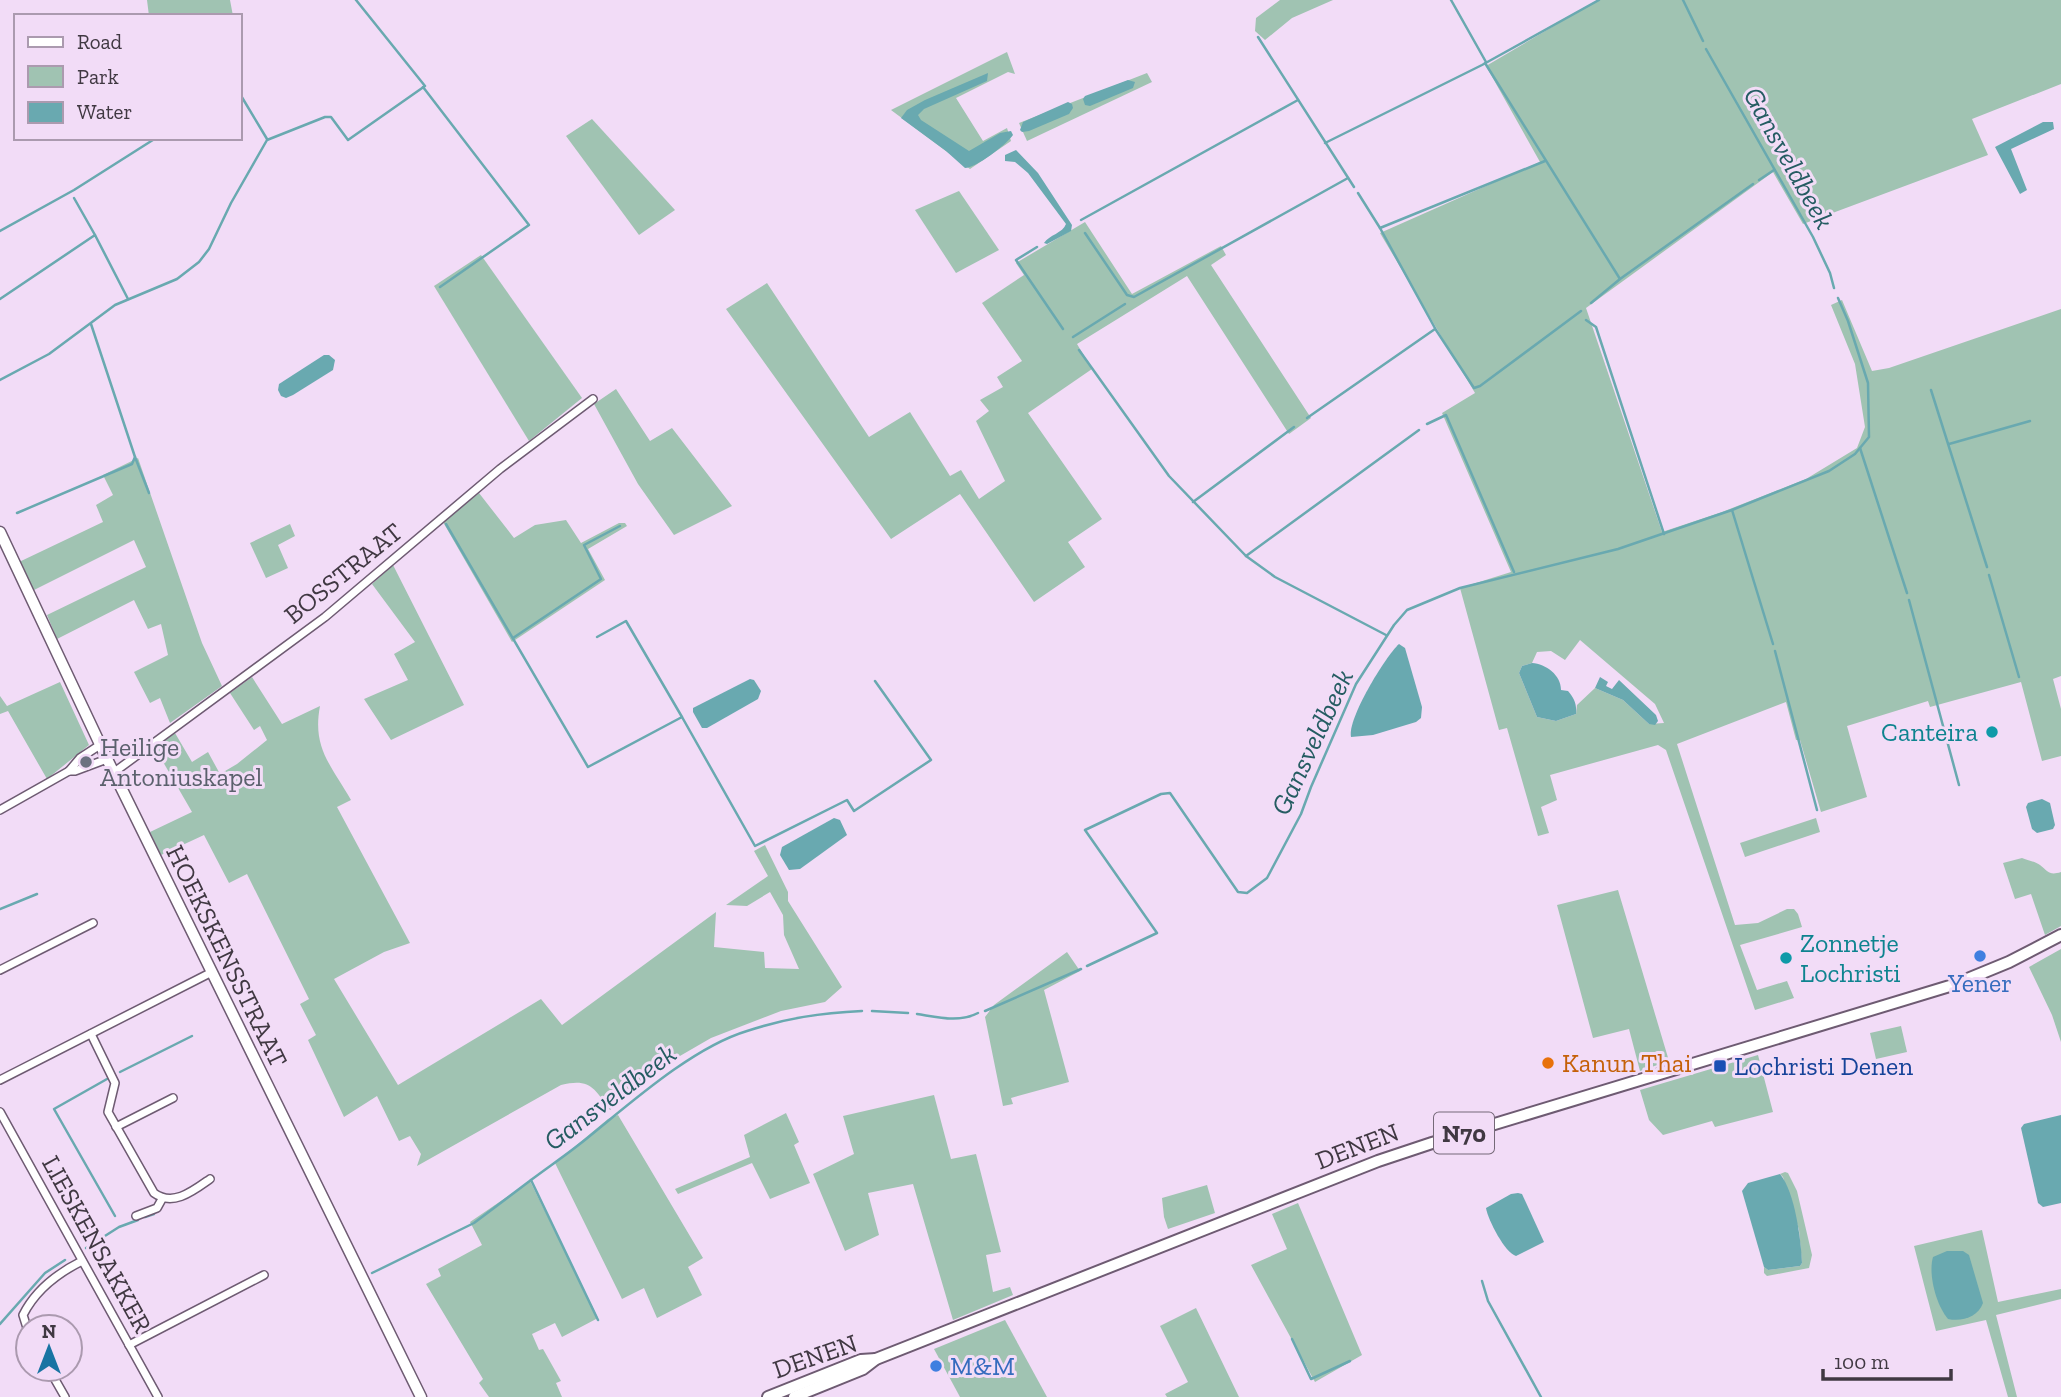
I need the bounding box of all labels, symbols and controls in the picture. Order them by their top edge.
legend [14,14,242,140]
text: Road [77,29,123,54]
text: Park [77,64,119,89]
water label: Gansveldbeek [1737,81,1841,235]
text: Water [77,99,132,124]
street label: BOSSTRAAT [277,516,409,630]
water label: Gansveldbeek [1264,664,1360,820]
place label: Canteira [1881,716,1978,748]
marker: Canteira [1984,724,2000,740]
place label: Heilige Antoniuskapel [100,731,262,793]
marker: Heilige Antoniuskapel [78,754,94,770]
street label: HOEKSKENSSTRAAT [159,840,295,1072]
place label: Zonnetje Lochristi [1800,927,1901,989]
marker: Yener [1972,948,1988,964]
marker: Zonnetje Lochristi [1778,950,1794,966]
place label: Yener [1947,967,2012,999]
water label: Gansveldbeek [537,1037,683,1157]
place label: Kanun Thai [1562,1047,1692,1079]
place label: Lochristi Denen [1734,1050,1913,1082]
marker: Kanun Thai [1540,1055,1556,1071]
marker: Lochristi Denen [1712,1058,1728,1074]
road number: N70 [1434,1112,1494,1154]
street label: DENEN [1311,1115,1403,1177]
street label: LIESKENSAKKER [35,1150,159,1338]
north arrow [14,1313,84,1383]
street label: DENEN [769,1327,861,1385]
scale bar [1823,1338,1951,1382]
text: 100 m [1834,1349,1889,1374]
place label: M&M [950,1350,1015,1382]
marker: M&M [928,1358,944,1374]

